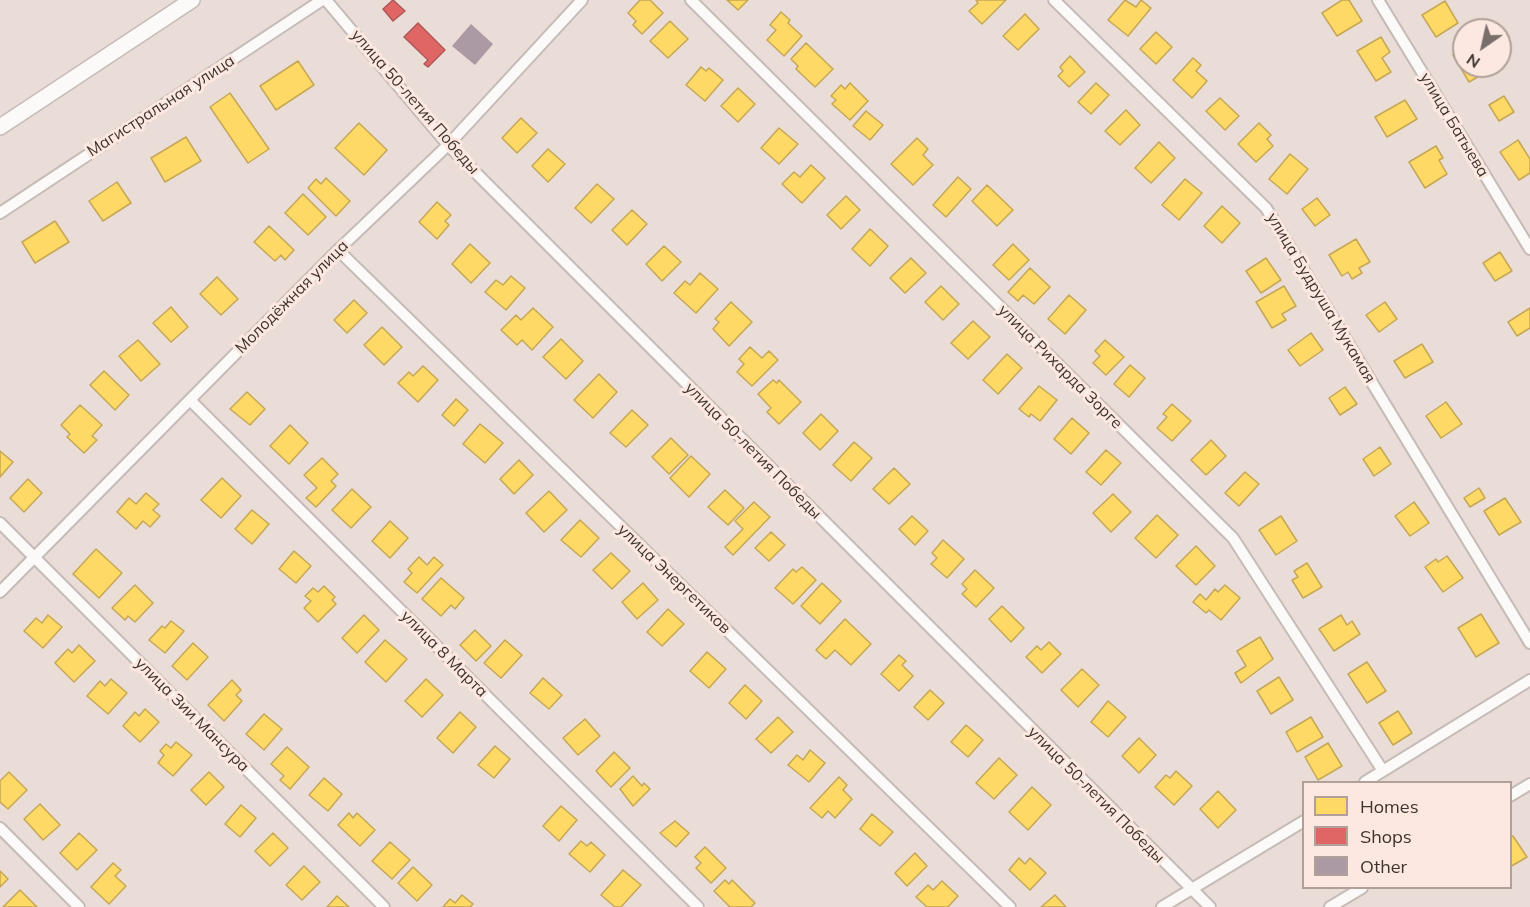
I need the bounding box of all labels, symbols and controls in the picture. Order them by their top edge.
north arrow [1452,18,1512,78]
street label: улица 50-летия Победы [347,26,483,178]
text: N [1462,50,1484,73]
street label: Магистральная улица [84,51,238,161]
street label: улица Батыева [1415,69,1493,181]
street label: улица Будруша Мукамая [1263,209,1379,387]
street label: Молодёжная улица [231,236,353,358]
street label: улица Рихарда Зорге [994,301,1126,433]
street label: улица 50-летия Победы [681,379,825,523]
street label: улица Энергетиков [614,520,734,638]
street label: улица 8 Марта [397,607,491,701]
street label: улица Зии Мансура [131,654,253,776]
street label: улица 50-летия Победы [1024,723,1168,867]
legend [1302,781,1512,889]
text: Homes [1360,795,1419,818]
text: Shops [1360,825,1412,848]
text: Other [1360,855,1407,878]

